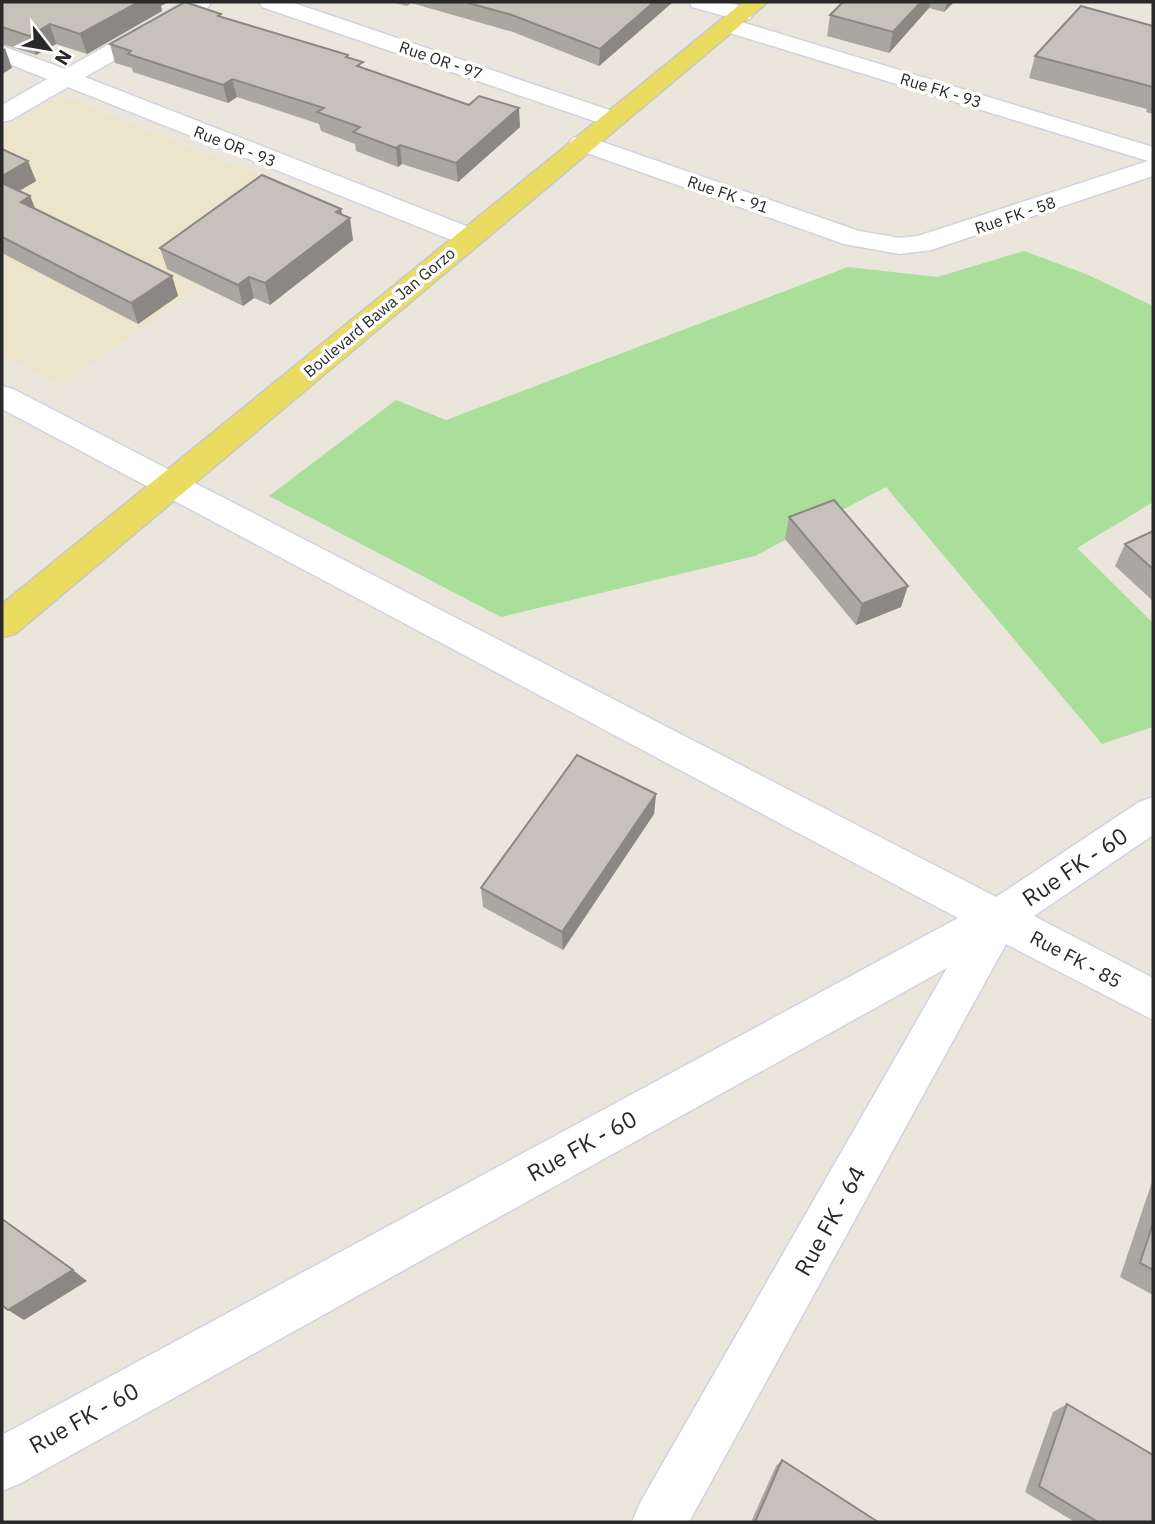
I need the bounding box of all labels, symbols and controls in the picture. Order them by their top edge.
north arrow [14,14,84,84]
street label: Rue OR - 97 [397,36,485,84]
text: N [50,46,77,70]
street label: Rue FK - 93 [898,68,984,112]
street label: Rue OR - 93 [191,121,279,171]
street label: Rue FK - 91 [685,171,771,217]
street label: Rue FK - 58 [972,192,1058,238]
street label: Boulevard Bawa Jan Gorzo [299,243,459,381]
street label: Rue FK - 60 [1016,820,1133,912]
street label: Rue FK - 85 [1026,925,1126,993]
street label: Rue FK - 60 [521,1103,642,1188]
street label: Rue FK - 64 [787,1160,872,1281]
street label: Rue FK - 60 [23,1375,144,1460]

